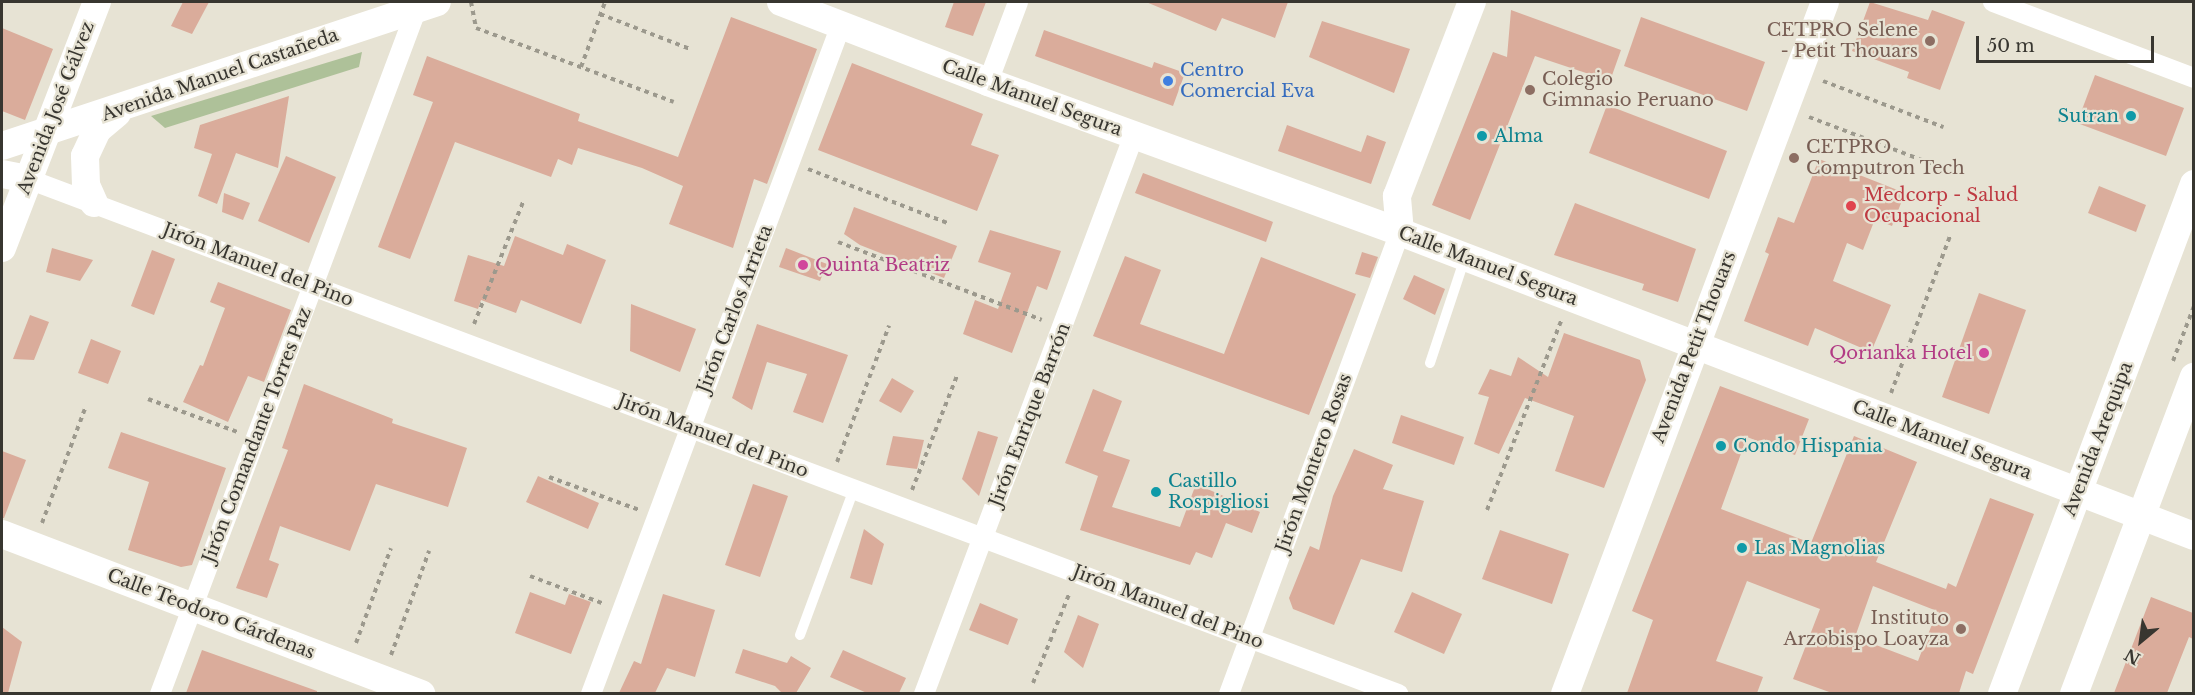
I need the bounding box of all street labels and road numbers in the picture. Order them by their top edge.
street label: Avenida José Gálvez [13,18,99,198]
street label: Avenida Manuel Castañeda [99,24,341,126]
street label: Calle Manuel Segura [939,55,1125,141]
street label: Jirón Manuel del Pino [160,219,356,311]
street label: Jirón Carlos Arrieta [693,222,777,396]
street label: Calle Manuel Segura [1395,222,1581,310]
street label: Avenida Petit Thouars [1647,248,1741,446]
street label: Jirón Comandante Torres Paz [198,304,316,566]
street label: Jirón Enrique Barrón [985,320,1075,510]
street label: Avenida Arequipa [2058,358,2138,520]
street label: Jirón Montero Rosas [1272,371,1356,555]
street label: Jirón Manuel del Pino [615,390,811,482]
street label: Calle Manuel Segura [1849,396,2035,484]
street label: Jirón Manuel del Pino [1070,561,1266,653]
street label: Calle Teodoro Cárdenas [104,564,318,664]

